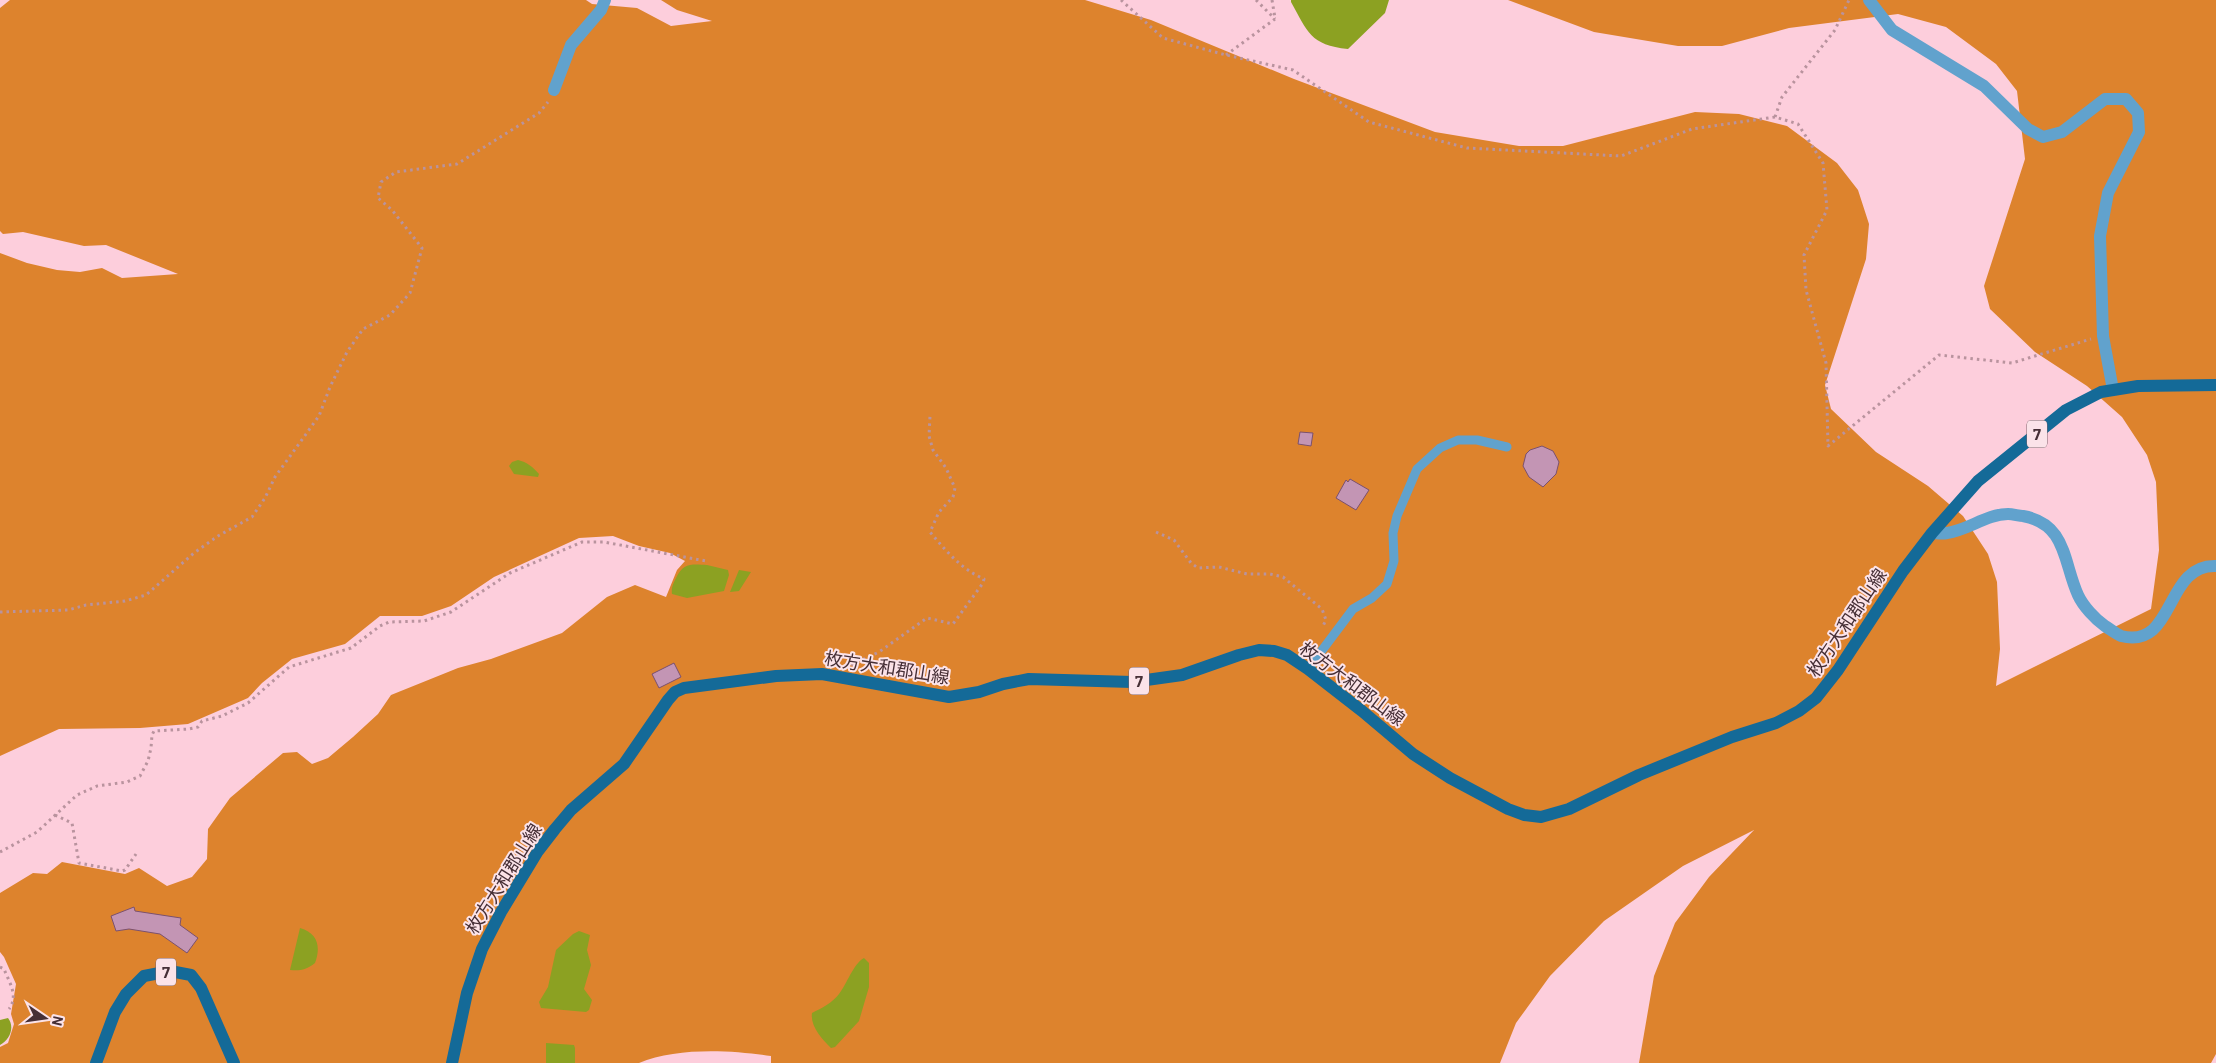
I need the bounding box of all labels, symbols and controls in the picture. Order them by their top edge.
road number: 7 [2027,420,2047,448]
street label: 枚方大和郡山線 [1802,564,1891,681]
street label: 枚方大和郡山線 [1296,637,1410,730]
street label: 枚方大和郡山線 [823,646,951,688]
road number: 7 [1129,668,1149,694]
street label: 枚方大和郡山線 [460,819,546,938]
road number: 7 [156,959,176,986]
north arrow [20,993,70,1043]
text: N [49,1015,67,1027]

